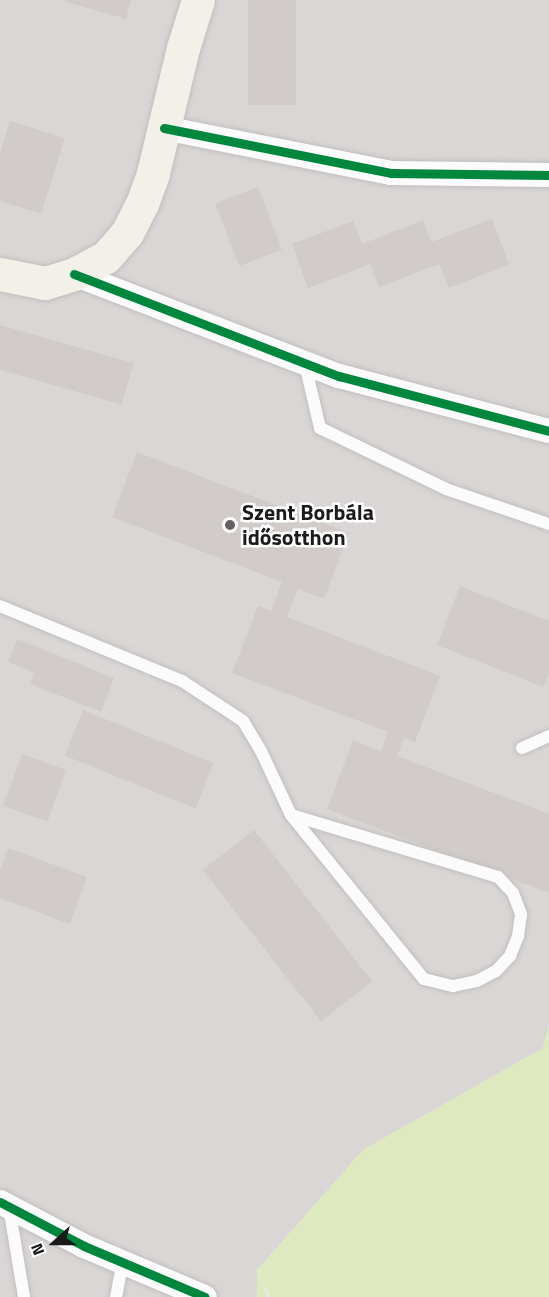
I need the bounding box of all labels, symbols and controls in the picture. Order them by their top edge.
place label: Szent Borbála idősotthon [242,499,374,550]
marker: Szent Borbála idősotthon [223,518,237,532]
north arrow [24,1213,84,1273]
text: N [24,1240,50,1259]

